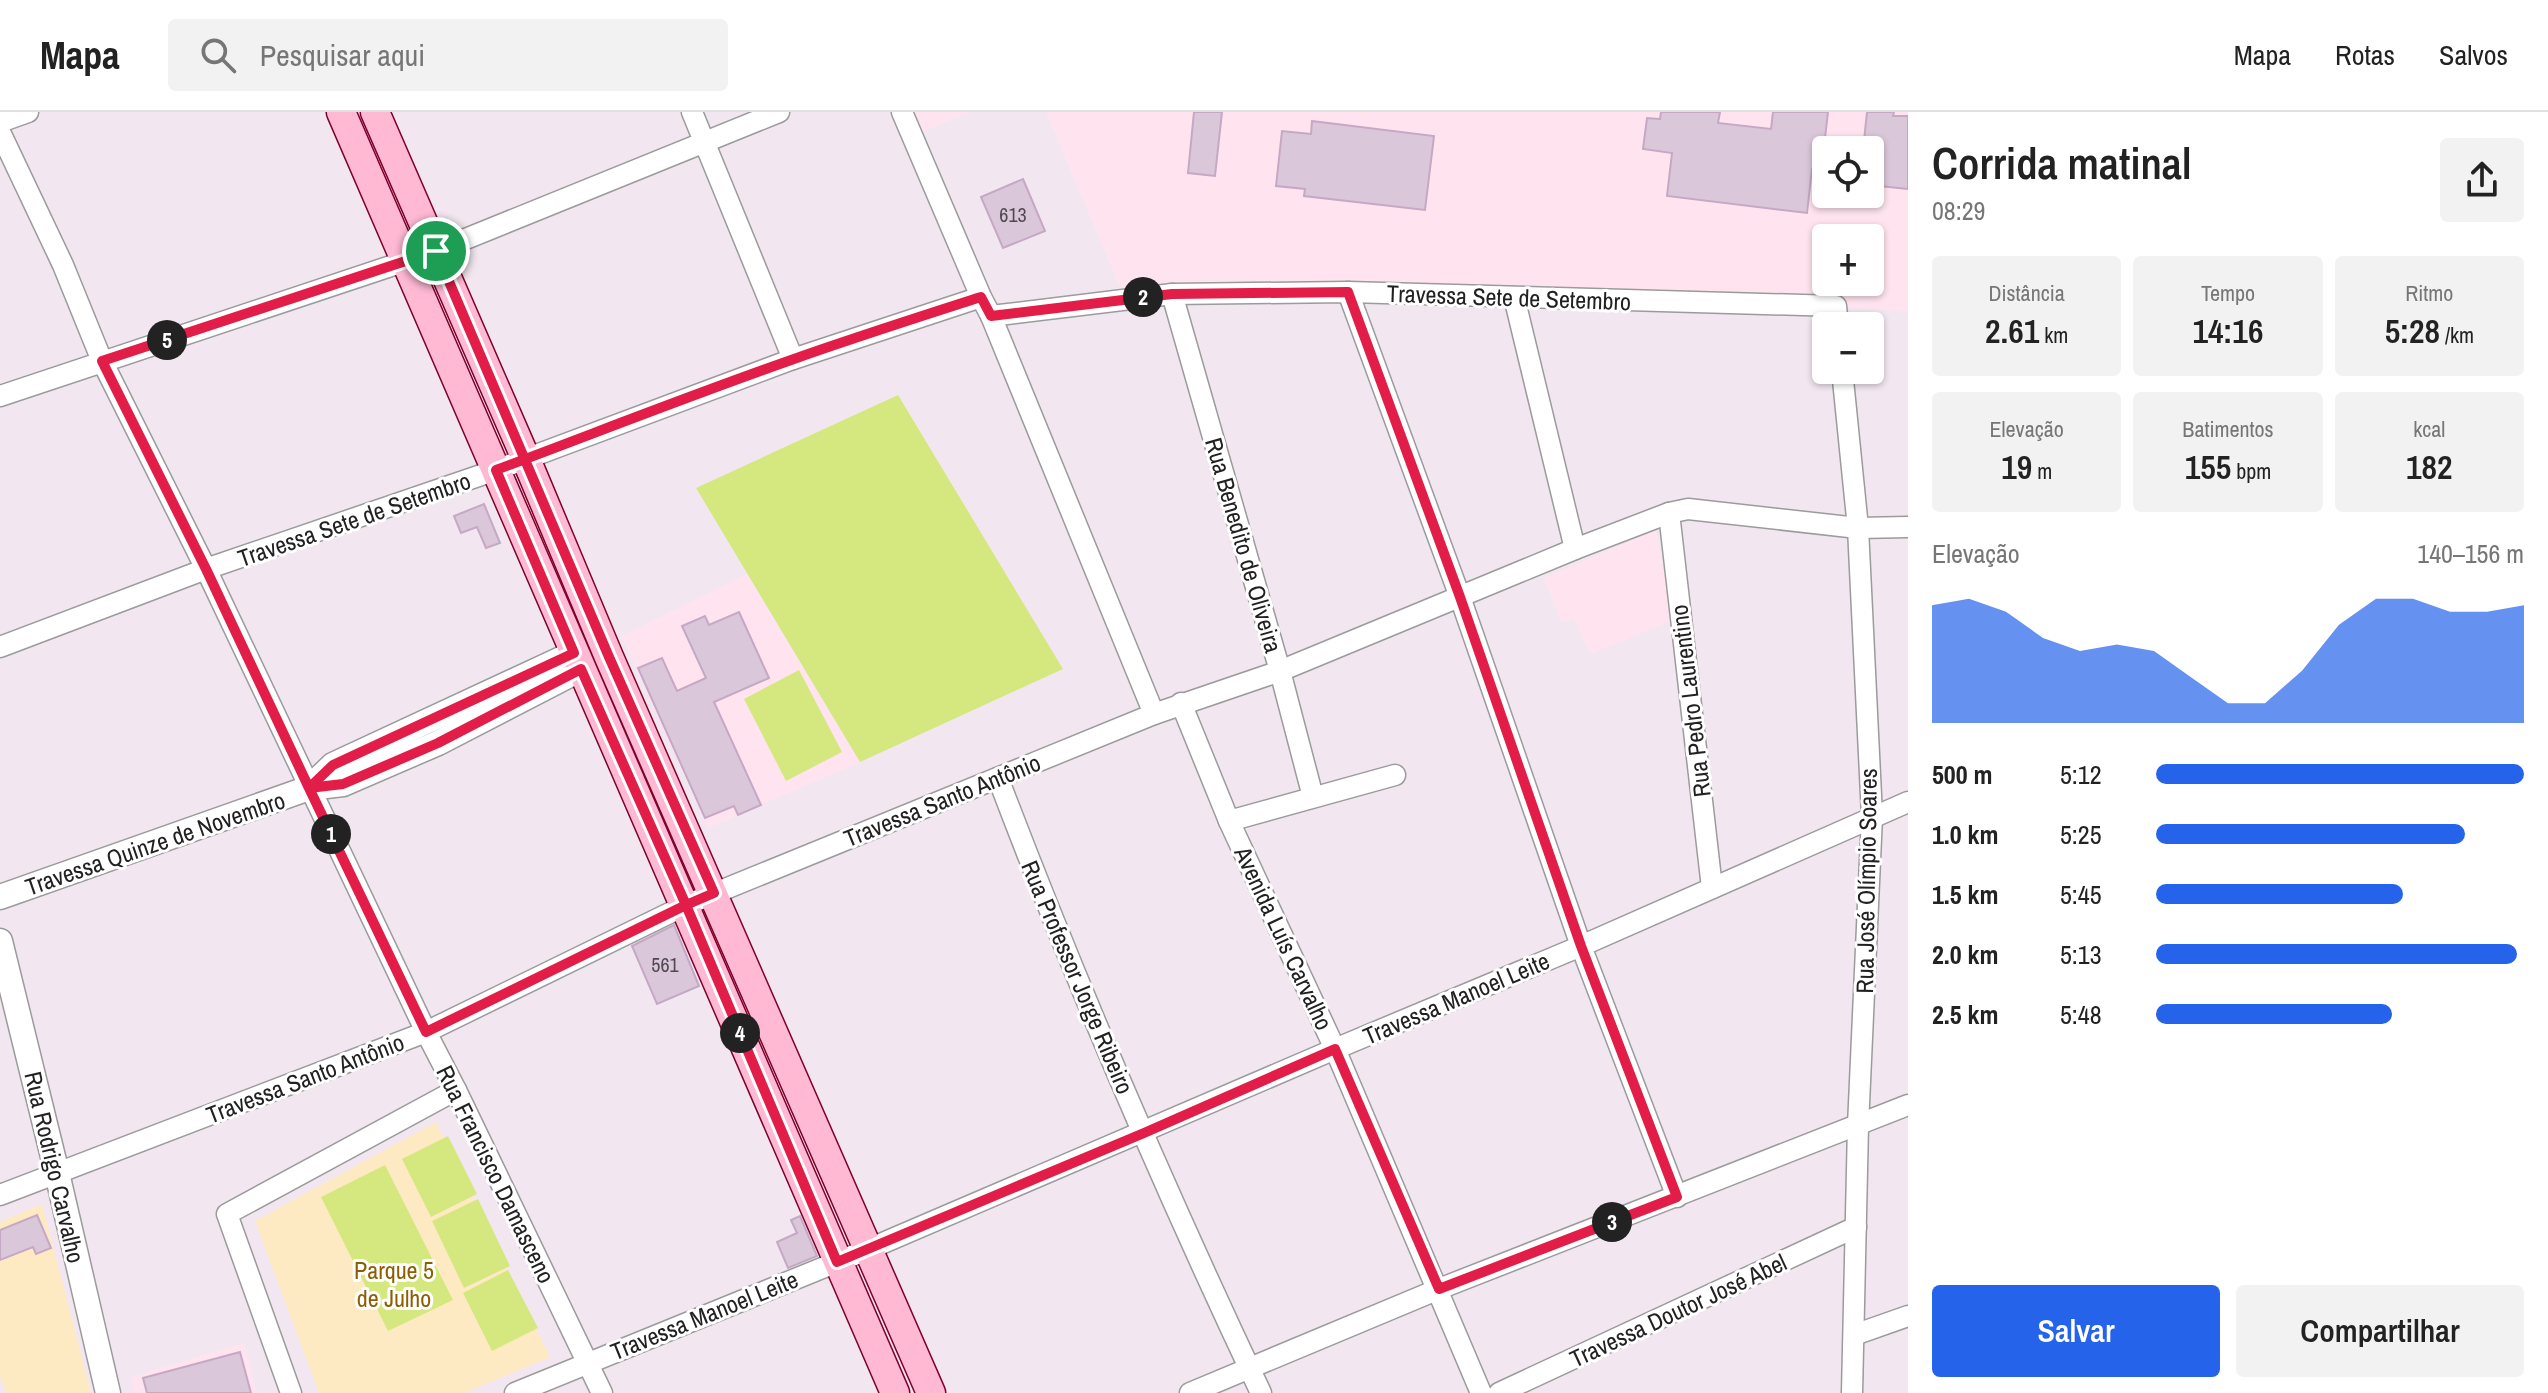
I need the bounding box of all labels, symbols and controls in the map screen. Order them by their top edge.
search box [168,19,728,91]
text: Mapa [40,30,120,81]
icon: search [196,33,240,77]
text: Pesquisar aqui [260,35,425,75]
text: Mapa [2234,36,2291,74]
text: Rotas [2335,36,2395,74]
text: Salvos [2439,36,2508,74]
text: Corrida matinal [1932,133,2191,193]
map controls [1812,136,1884,384]
button: locate [1812,136,1884,208]
button: share [2440,138,2524,222]
text: 08:29 [1932,193,1985,228]
house number: 613 [999,201,1027,228]
pin [402,217,470,285]
button: + [1812,224,1884,296]
icon: arrive [414,229,458,273]
pin: 2 [1123,277,1163,317]
street label: Travessa Sete de Setembro [1386,277,1632,317]
text: Distância [1989,278,2065,308]
text: Tempo [2201,278,2255,308]
text: Ritmo [2405,278,2453,308]
text: 2 [1138,282,1148,312]
text: 2.61 [1985,308,2039,354]
text: 14:16 [2193,308,2263,354]
text: 5:28 [2385,308,2440,354]
button: − [1812,312,1884,384]
pin: 5 [147,320,187,360]
text: km [2039,320,2068,350]
text: /km [2440,320,2474,350]
text: 5 [162,325,172,355]
text: Elevação [1990,414,2064,444]
text: Batimentos [2182,414,2274,444]
text: kcal [2413,414,2445,444]
street label: Rua Benedito de Oliveira [1198,434,1290,656]
text: 19 [2001,444,2032,490]
text: 155 [2185,444,2231,490]
text: 182 [2406,444,2453,490]
text: m [2032,456,2052,486]
text: bpm [2231,456,2271,486]
street label: Travessa Sete de Setembro [233,464,475,574]
text: Elevação [1932,536,2020,571]
text: 140–156 m [2417,536,2524,571]
street label: Rua Pedro Laurentino [1662,603,1718,799]
street label: Travessa Santo Antônio [839,746,1045,854]
text: 500 m [1932,757,1992,792]
text: 5:12 [2060,757,2102,792]
street label: Rua José Olímpio Soares [1848,768,1884,994]
street label: Travessa Quinze de Novembro [21,783,289,903]
pin: 1 [311,814,351,854]
text: 1.0 km [1932,817,1998,852]
text: 5:25 [2060,817,2102,852]
text: 1 [326,819,336,849]
street label: Avenida Luís Carvalho [1227,840,1341,1035]
street label: Rua Professor Jorge Ribeiro [1014,855,1142,1099]
text: 1.5 km [1932,877,1998,912]
text: 5:45 [2060,877,2102,912]
text: 2.0 km [1932,937,1998,972]
text: 5:13 [2060,937,2102,972]
street label: Travessa Manoel Leite [1358,944,1554,1052]
house number: 561 [651,951,679,978]
text: 2.5 km [1932,997,1998,1032]
text: 5:48 [2060,997,2102,1032]
pin: 4 [720,1013,760,1053]
text: 4 [735,1018,745,1048]
street label: Travessa Santo Antônio [202,1026,408,1130]
street label: Rua Francisco Damasceno [429,1060,563,1288]
street label: Rua Rodrigo Carvalho [17,1068,93,1266]
pin: 3 [1592,1202,1632,1242]
text: 3 [1607,1207,1617,1237]
street label: Travessa Doutor José Abel [1564,1246,1792,1374]
park label: Parque 5 de Julho [354,1254,434,1314]
street label: Travessa Manoel Leite [606,1263,802,1367]
button: Salvar [1932,1285,2220,1377]
button: Compartilhar [2236,1285,2524,1377]

